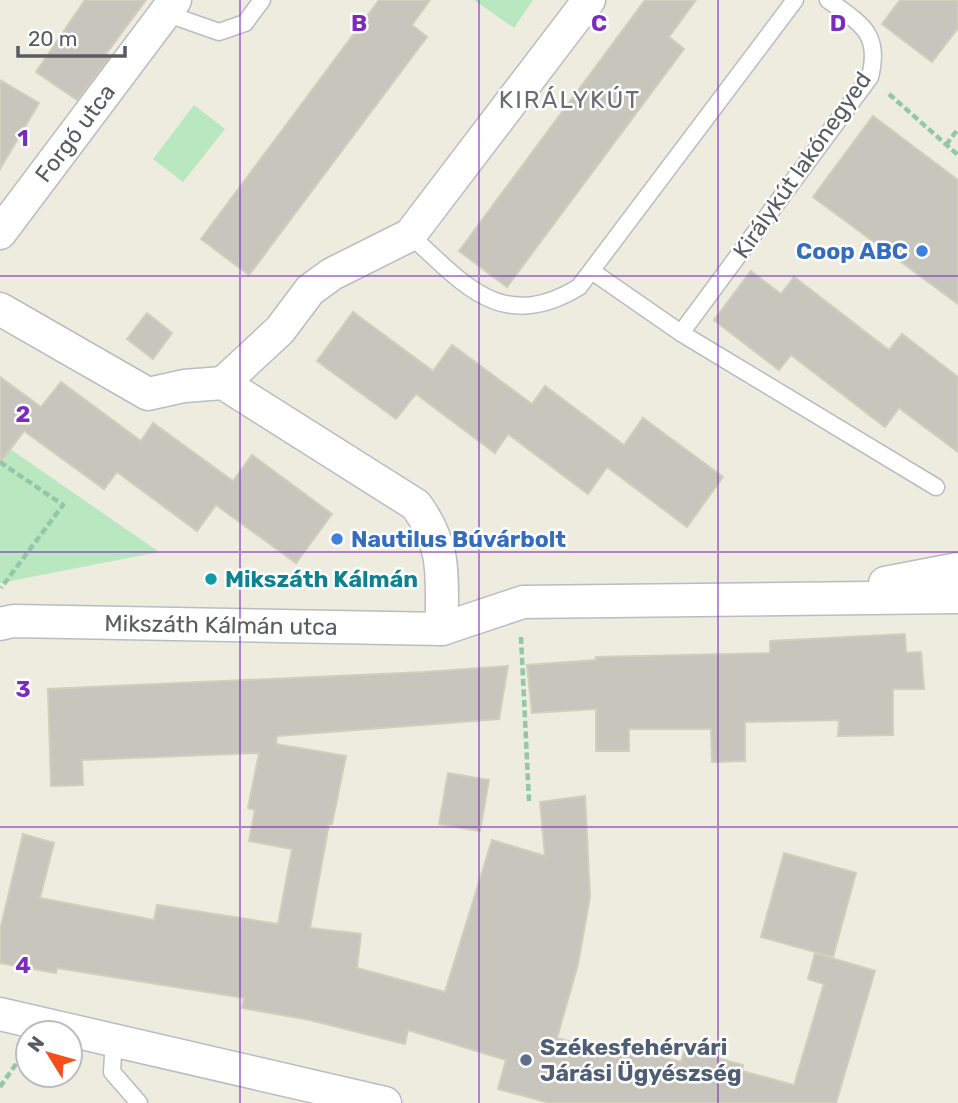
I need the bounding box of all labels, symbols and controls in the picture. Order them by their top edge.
text: B [351,9,367,37]
text: C [591,9,607,37]
text: D [830,9,846,37]
scale bar [18,14,124,58]
text: 20 m [28,26,77,51]
street label: Királykút lakónegyed [727,66,877,264]
street label: Forgó utca [29,78,121,188]
district label: KIRÁLYKÚT [499,86,641,114]
text: 1 [17,124,29,152]
place label: Coop ABC [796,237,908,265]
marker: Coop ABC [914,243,930,259]
text: 2 [16,400,30,428]
place label: Nautilus Búvárbolt [351,525,566,553]
marker: Nautilus Búvárbolt [329,531,345,547]
place label: Mikszáth Kálmán [225,565,418,593]
marker: Mikszáth Kálmán [203,571,219,587]
street label: Mikszáth Kálmán utca [104,609,338,641]
text: 3 [15,675,31,703]
text: 4 [15,951,31,979]
north arrow [14,1019,84,1089]
text: N [23,1032,49,1056]
place label: Székesfehérvári Járási Ügyészség [540,1033,742,1087]
marker: Székesfehérvári Járási Ügyészség [518,1052,534,1068]

